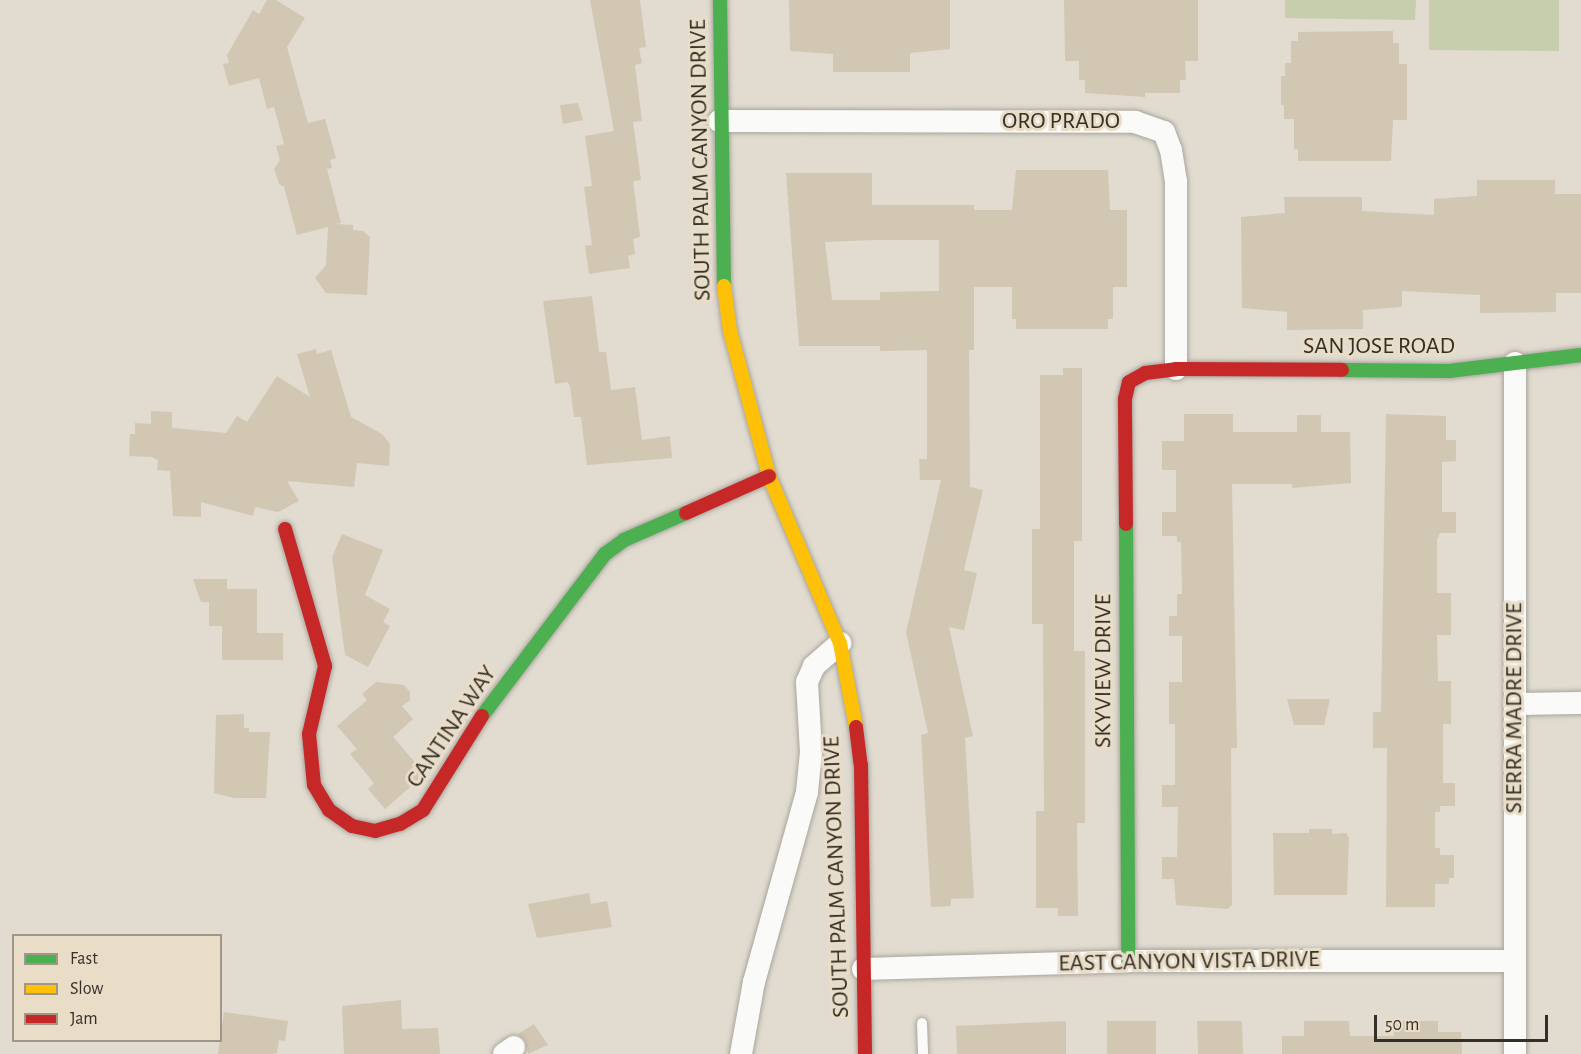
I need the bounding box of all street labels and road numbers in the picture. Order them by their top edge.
street label: SOUTH PALM CANYON DRIVE [684,19,718,301]
street label: ORO PRADO [1002,108,1120,136]
street label: SAN JOSE ROAD [1303,333,1455,361]
street label: SKYVIEW DRIVE [1090,594,1118,748]
street label: SIERRA MADRE DRIVE [1501,603,1529,813]
street label: CANTINA WAY [401,660,503,794]
street label: SOUTH PALM CANYON DRIVE [818,736,856,1018]
street label: EAST CANYON VISTA DRIVE [1058,945,1320,979]

